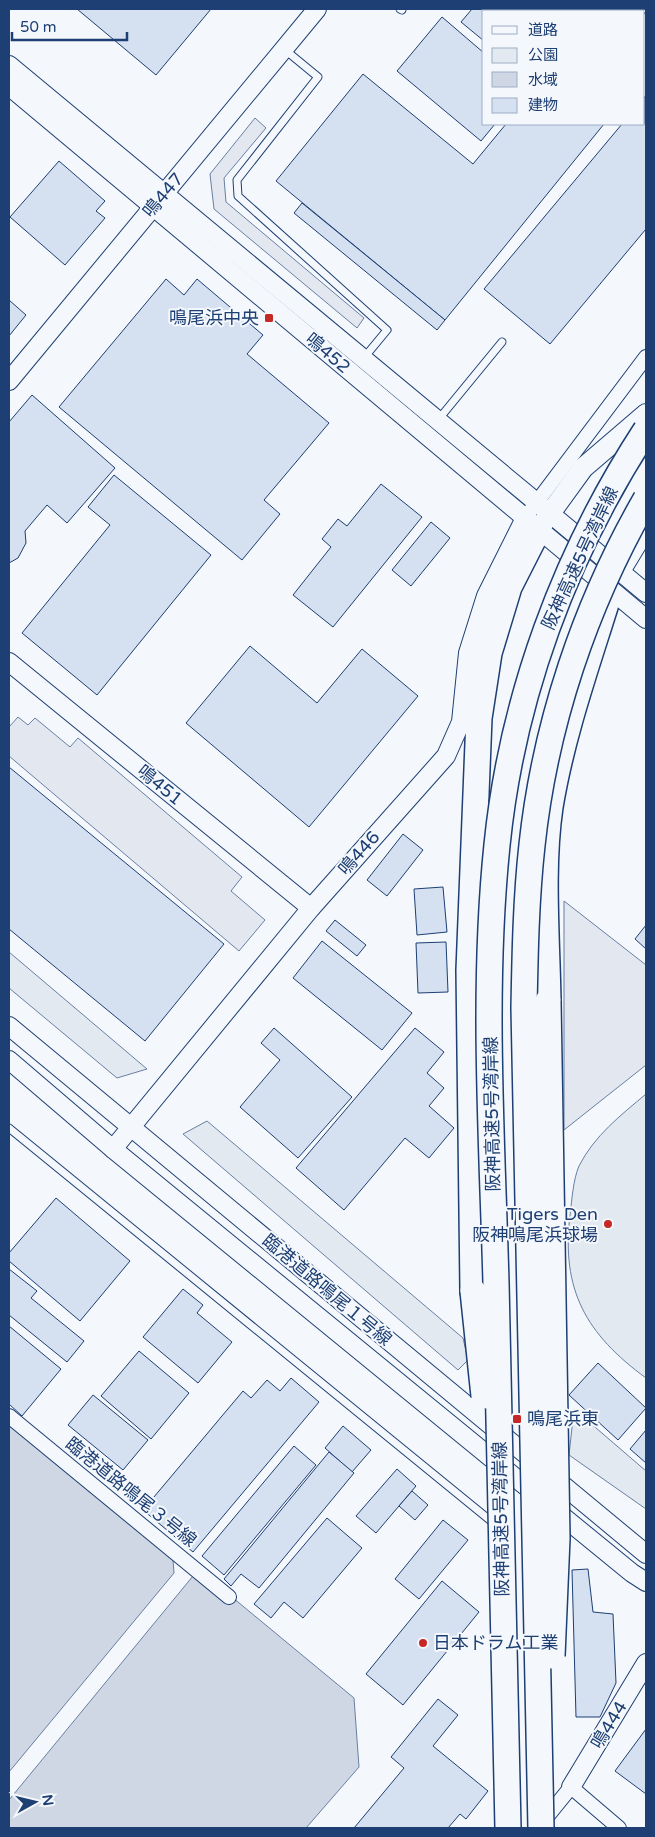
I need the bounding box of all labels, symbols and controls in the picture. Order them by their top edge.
scale bar [12,10,128,42]
legend [482,10,645,125]
text: 50 m [20,18,57,36]
text: 道路 [528,21,558,39]
text: 公園 [528,46,558,64]
text: 水域 [528,71,558,89]
text: 建物 [528,96,558,114]
street label: 鳴447 [138,168,188,222]
place label: 鳴尾浜中央 [169,307,259,329]
marker: 鳴尾浜中央 [263,312,275,324]
street label: 鳴452 [301,328,355,378]
street label: 阪神高速5号湾岸線 [537,483,623,633]
street label: 鳴451 [133,760,187,810]
street label: 鳴446 [334,826,384,880]
street label: 阪神高速5号湾岸線 [480,1036,504,1192]
place label: Tigers Den 阪神鳴尾浜球場 [472,1203,598,1246]
marker: Tigers Den 阪神鳴尾浜球場 [602,1218,614,1230]
street label: 臨港道路鳴尾１号線 [258,1230,396,1350]
place label: 鳴尾浜東 [527,1408,599,1430]
marker: 鳴尾浜東 [511,1413,523,1425]
street label: 臨港道路鳴尾３号線 [61,1432,201,1552]
street label: 阪神高速5号湾岸線 [489,1441,513,1597]
place label: 日本ドラム工業 [433,1632,558,1654]
marker: 日本ドラム工業 [417,1637,429,1649]
street label: 鳴444 [586,1697,632,1753]
north arrow [10,1777,60,1827]
text: N [38,1794,57,1807]

